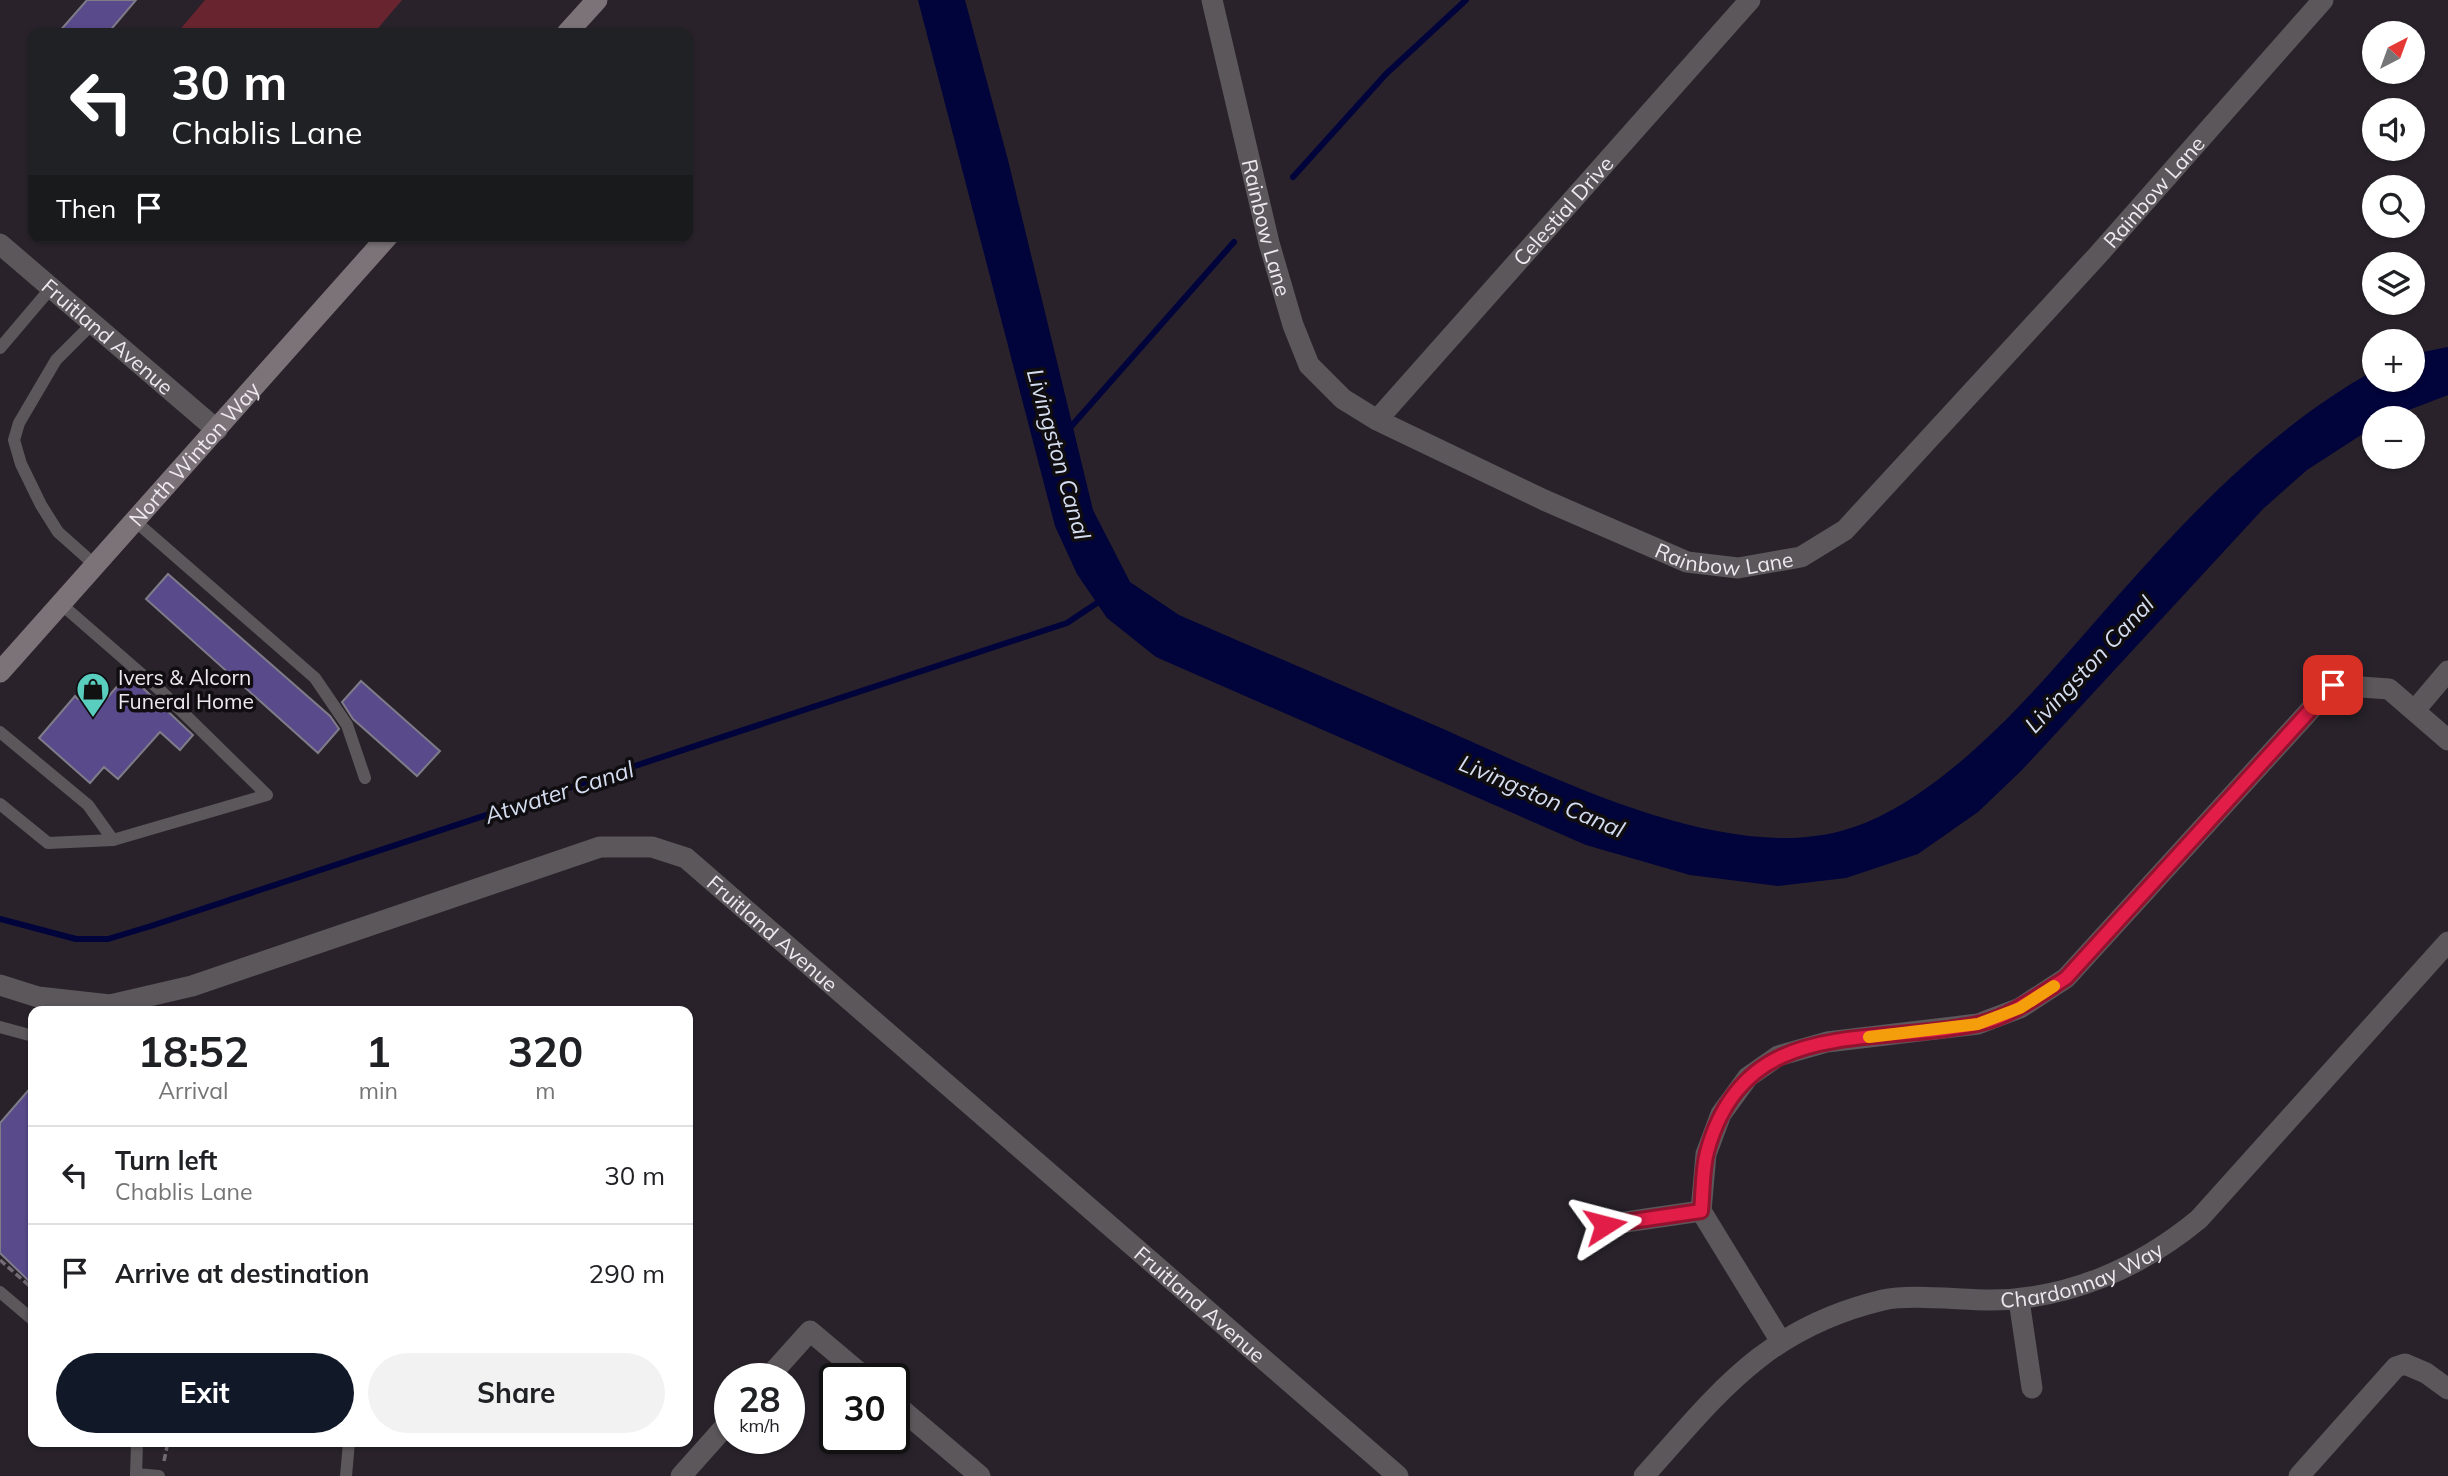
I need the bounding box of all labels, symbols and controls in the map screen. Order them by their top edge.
north arrow [2362,21,2426,84]
map controls [2362,21,2425,469]
text: 30 m [171,51,287,112]
icon: left [56,56,147,147]
button: sound [2362,98,2425,161]
text: Chablis Lane [171,112,362,152]
street label: Rainbow Lane [2097,131,2210,253]
street label: Celestial Drive [1507,150,1618,271]
street label: Rainbow Lane [1237,156,1297,299]
button: search [2362,175,2425,238]
icon: arrive [130,189,168,227]
text: Then [56,192,116,225]
button: layers [2362,252,2425,315]
street label: Fruitland Avenue [37,273,179,400]
button: + [2362,329,2425,392]
water label: Livingston Canal [1021,365,1097,543]
street label: North Winton Way [123,376,265,531]
button: − [2362,406,2425,469]
street label: Rainbow Lane [1651,537,1795,581]
water label: Livingston Canal [2018,589,2160,739]
pin [2303,655,2363,715]
place label: Ivers & Alcorn Funeral Home [118,664,254,714]
icon: arrive [2314,666,2352,704]
shop icon: Ivers & Alcorn Funeral Home [74,670,112,719]
water label: Livingston Canal [1455,748,1630,844]
water label: Atwater Canal [480,754,638,830]
street label: Fruitland Avenue [702,869,843,997]
text: 18:52 [138,1025,249,1078]
text: 1 [366,1025,391,1078]
text: 320 [508,1025,583,1078]
text: Arrival [158,1076,229,1105]
text: min [359,1076,398,1105]
text: m [535,1076,556,1105]
text: Turn left [115,1144,217,1177]
icon: left [56,1156,94,1194]
text: 30 m [604,1159,665,1192]
text: Chablis Lane [115,1177,253,1206]
position arrow [1568,1188,1642,1262]
street label: Chardonnay Way [2000,1236,2168,1313]
street label: Fruitland Avenue [1129,1240,1271,1368]
icon: arrive [56,1254,94,1292]
text: Arrive at destination [115,1257,370,1290]
text: 290 m [589,1257,665,1290]
button: Exit [56,1353,354,1433]
button: Share [368,1353,665,1433]
speed limit sign: 30 [819,1363,910,1454]
text: 28 [738,1377,781,1421]
text: km/h [739,1414,780,1437]

